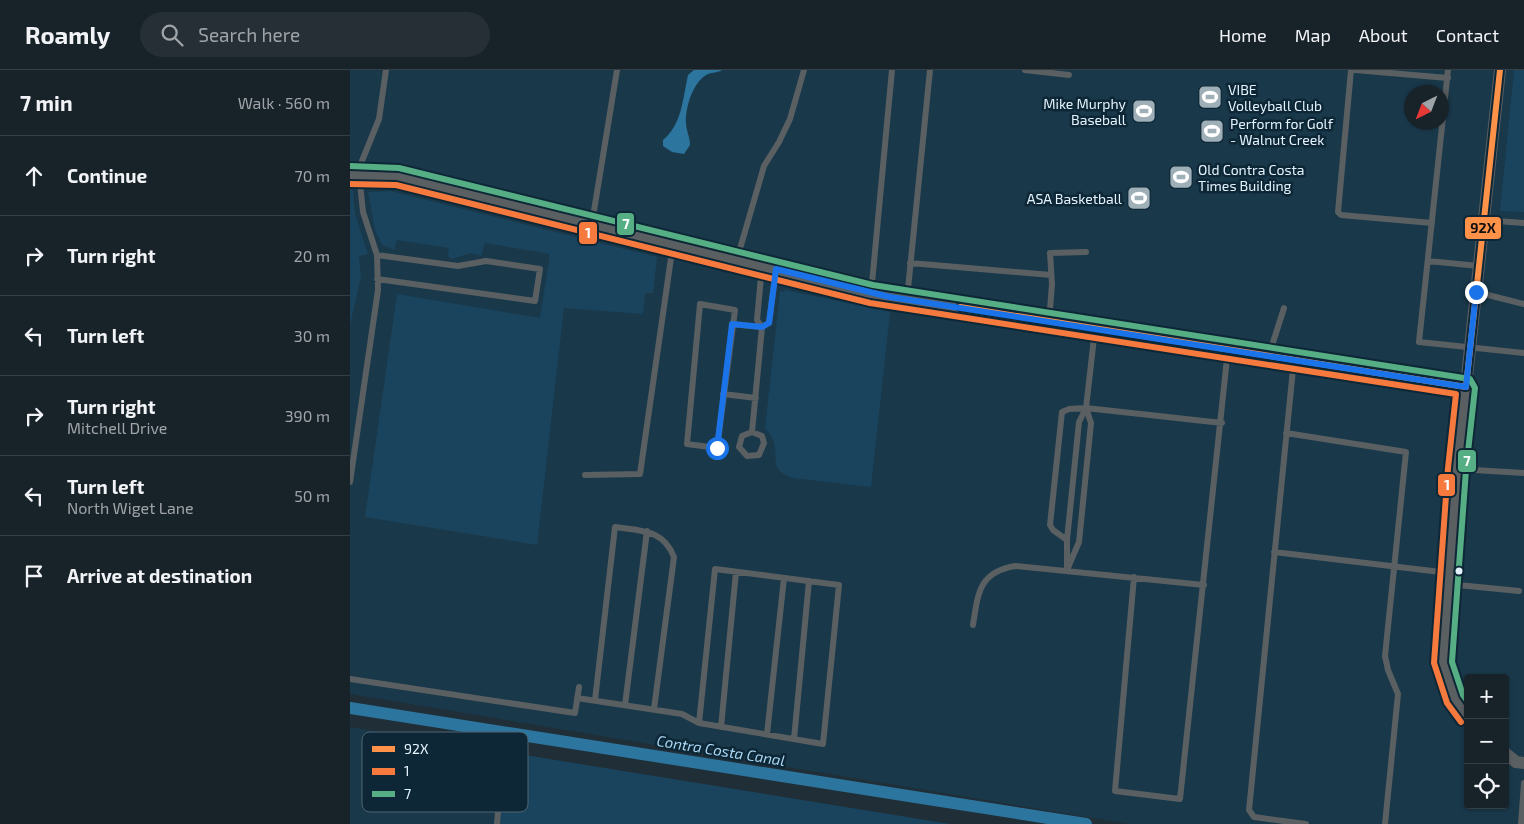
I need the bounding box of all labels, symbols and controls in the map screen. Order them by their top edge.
search box [140,12,490,57]
text: Roamly [25,20,110,49]
icon: search [158,21,186,49]
text: Search here [198,23,300,46]
text: Home [1219,24,1267,46]
text: Map [1295,24,1331,46]
text: About [1359,24,1408,46]
text: Contact [1436,24,1499,46]
place label: VIBE Volleyball Club [1228,81,1322,114]
sports icon: VIBE Volleyball Club [1197,84,1223,110]
north arrow [1404,85,1449,130]
text: 7 min [20,90,73,115]
text: Walk · 560 m [238,93,330,112]
place label: Mike Murphy Baseball [1043,95,1127,128]
sports icon: Mike Murphy Baseball [1131,98,1157,124]
place label: Perform for Golf - Walnut Creek [1230,115,1334,148]
sports icon: Perform for Golf - Walnut Creek [1199,118,1225,144]
place label: Old Contra Costa Times Building [1198,161,1305,194]
icon: ahead [20,162,48,190]
text: Continue [67,164,147,187]
sports icon: Old Contra Costa Times Building [1168,164,1194,190]
text: 70 m [295,166,330,185]
sports icon: ASA Basketball [1126,185,1152,211]
place label: ASA Basketball [1027,190,1123,207]
line badge: 7 [616,212,635,236]
text: 7 [622,215,630,232]
line badge: 92X [1464,216,1502,240]
text: 92X [1470,219,1496,236]
line badge: 1 [578,221,598,245]
text: 1 [585,224,591,241]
icon: right [20,242,48,270]
text: Turn right [67,244,155,267]
text: 20 m [294,246,330,265]
route end [1465,281,1488,304]
icon: left [20,322,48,350]
text: Turn left [67,324,144,347]
text: 30 m [294,326,330,345]
text: Turn right [67,395,155,418]
icon: right [20,402,48,430]
text: 390 m [285,406,330,425]
text: Mitchell Drive [67,418,167,437]
route start [706,437,729,460]
line badge: 7 [1457,449,1477,473]
text: 7 [1463,452,1471,469]
line badge: 1 [1437,473,1456,497]
text: Turn left [67,475,144,498]
text: 1 [1444,476,1450,493]
icon: left [20,482,48,510]
text: 50 m [294,486,330,505]
text: North Wiget Lane [67,498,194,517]
icon: arrive [20,562,48,590]
text: Arrive at destination [67,564,252,587]
unlabelled marker [1454,566,1464,576]
map controls [1464,674,1509,809]
button: + [1464,674,1509,719]
button: − [1464,719,1509,764]
water label: Contra Costa Canal [656,731,786,769]
legend [362,732,528,812]
text: 92X [404,740,429,757]
text: 1 [404,762,410,779]
button: locate [1464,764,1509,809]
text: 7 [404,785,411,802]

